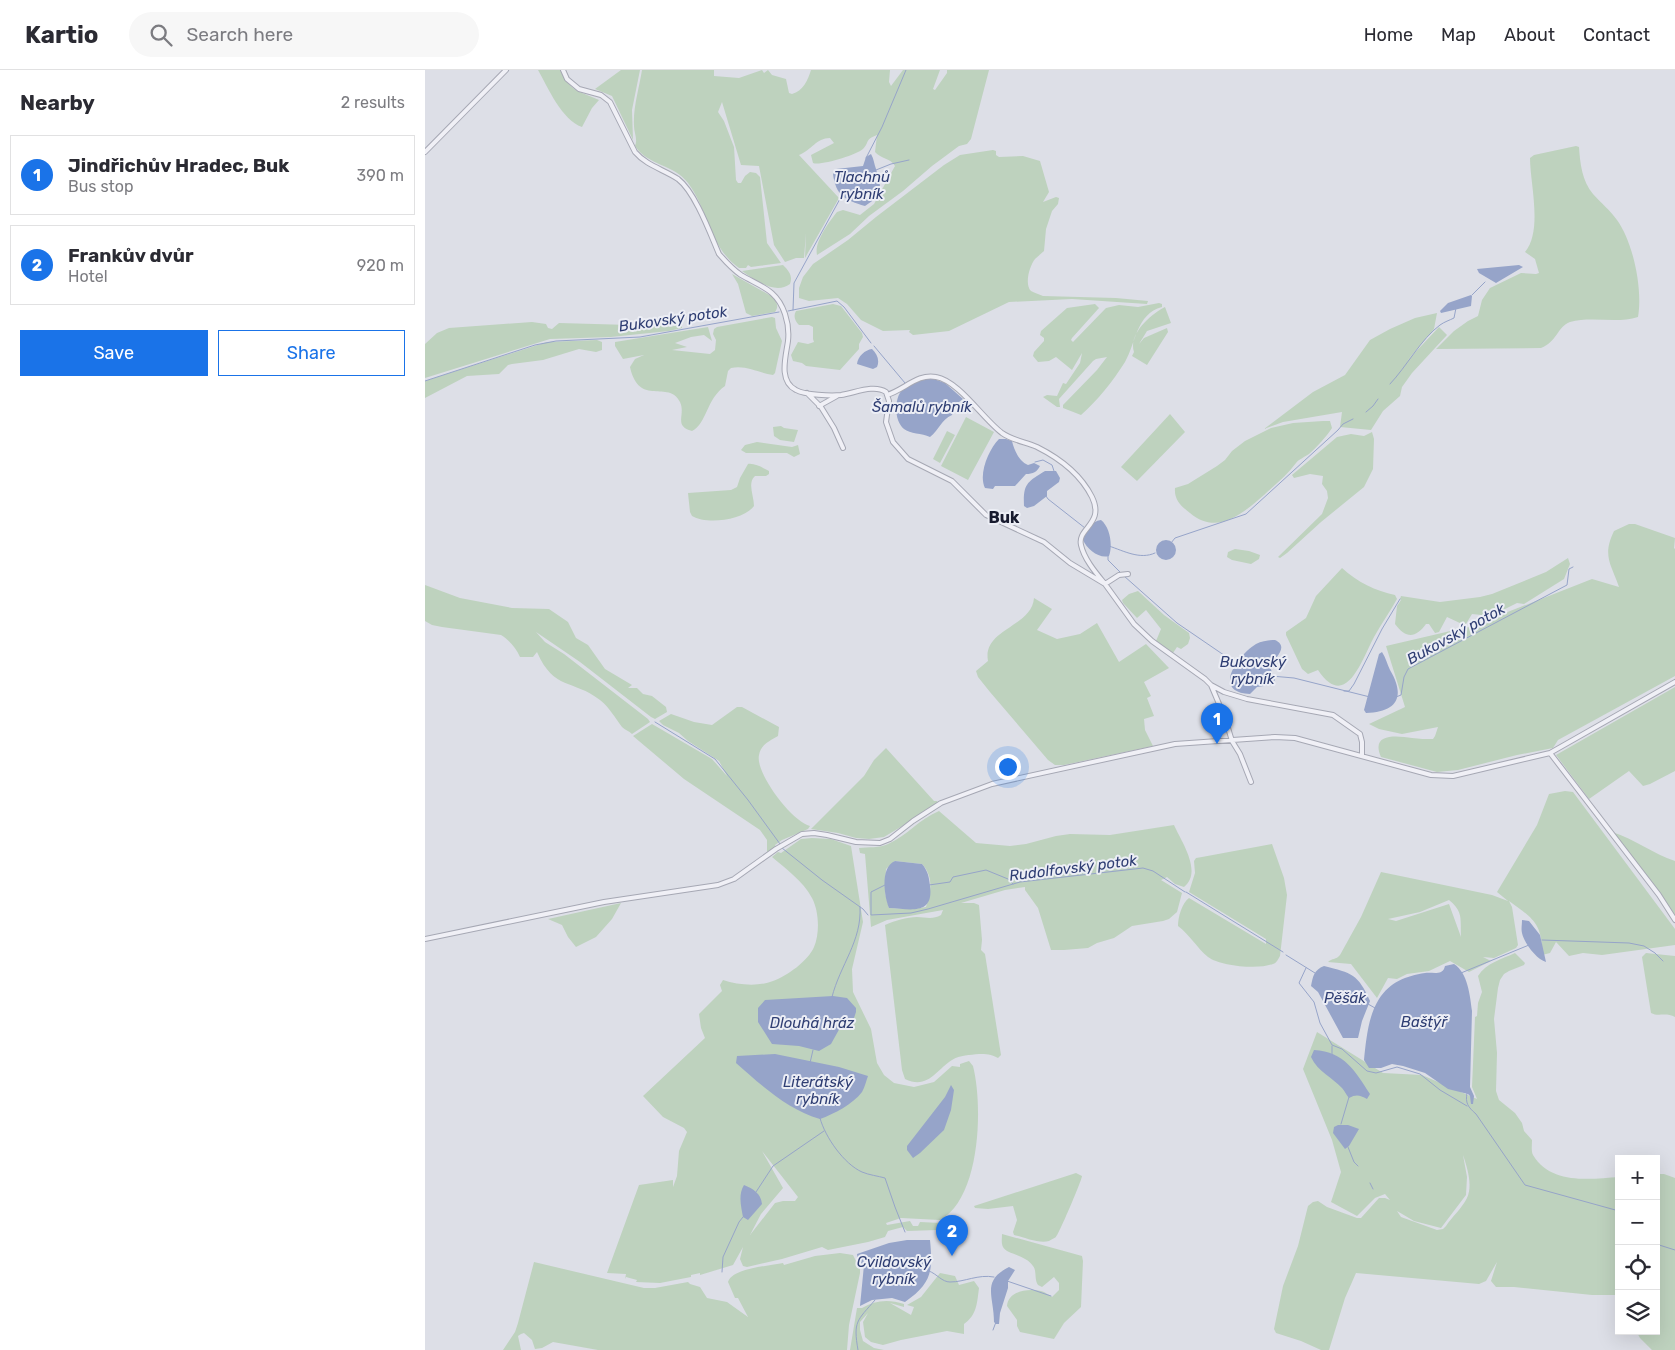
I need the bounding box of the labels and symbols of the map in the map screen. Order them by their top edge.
water label: Tlachnů rybník [834,168,890,203]
water label: Bukovský potok [618,302,729,336]
water label: Šamalů rybník [872,398,972,416]
district label: Buk [989,508,1020,527]
water label: Bukovský potok [1404,600,1508,668]
water label: Bukovský rybník [1220,653,1287,688]
pin: 1 [1201,703,1233,744]
your location [995,754,1021,780]
water label: Rudolfovský potok [1008,851,1138,885]
water label: Pěšák [1324,989,1366,1007]
water label: Baštýř [1401,1013,1448,1031]
water label: Dlouhá hráz [770,1014,855,1032]
water label: Literátský rybník [783,1073,854,1108]
pin: 2 [936,1215,968,1256]
water label: Cvildovský rybník [857,1253,932,1288]

